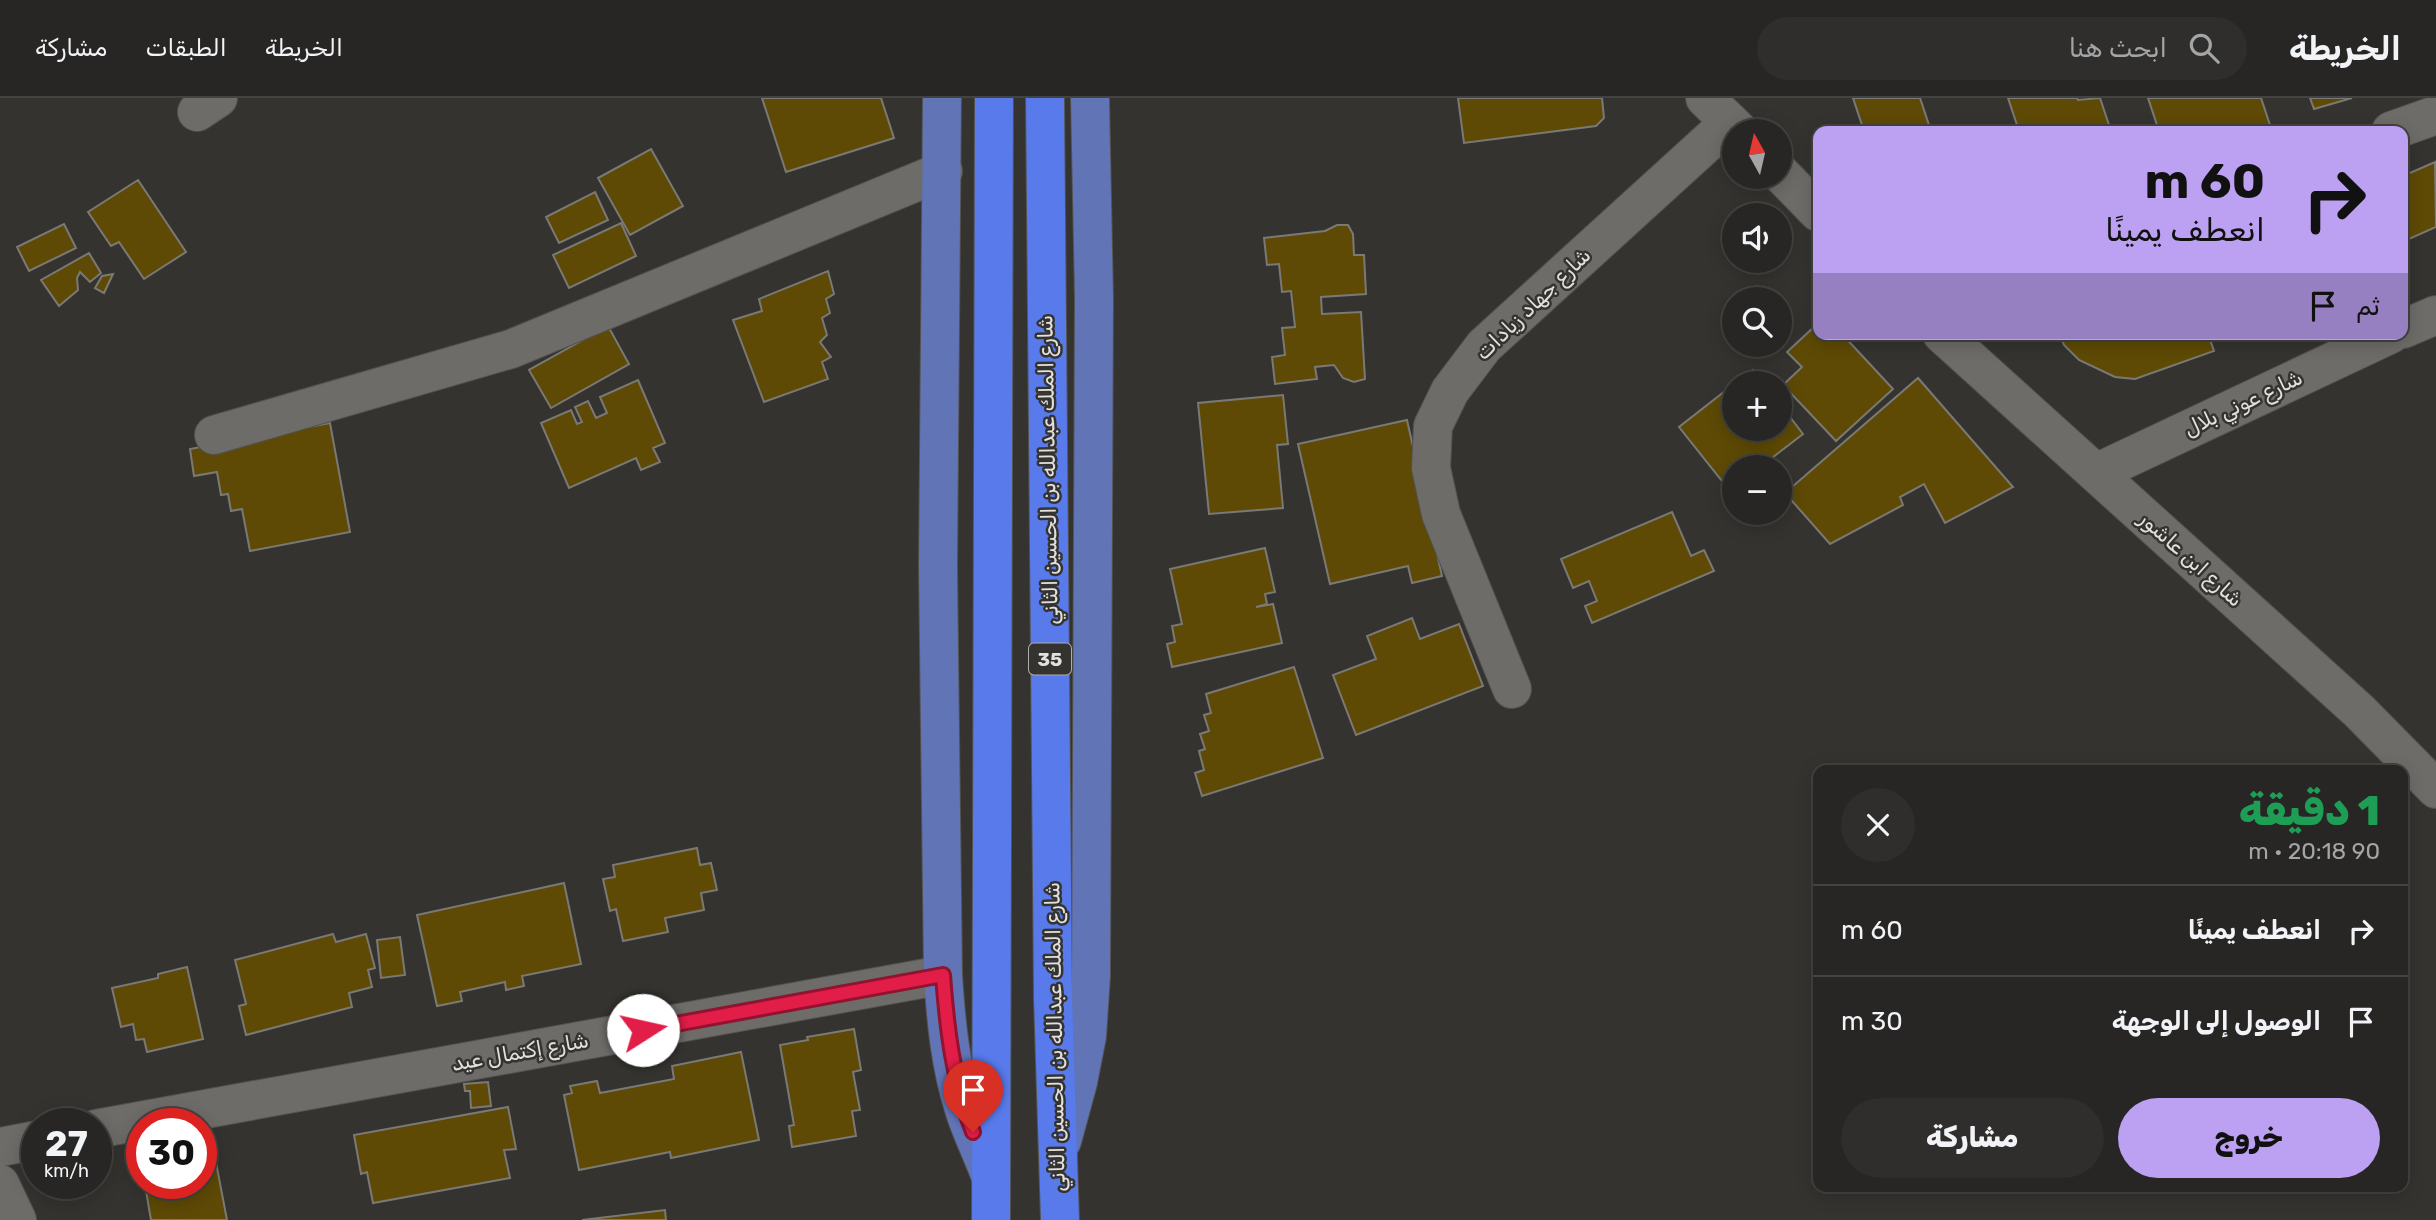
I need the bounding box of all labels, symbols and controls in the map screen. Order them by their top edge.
search box [1757,17,2247,80]
icon: search [2185,29,2223,67]
text: الخريطة [2289,29,2401,68]
text: ابحث هنا [2069,33,2167,64]
text: مشاركة [35,34,107,62]
text: الطبقات [145,34,227,62]
text: الخريطة [265,34,343,62]
north arrow [1722,119,1792,189]
map controls [1722,119,1792,525]
text: 60 m [2144,152,2265,210]
icon: right [2289,154,2380,245]
button: sound [1722,203,1792,273]
text: انعطف يمينًا [2105,211,2265,249]
street label: شارع جهاد زيادات [1470,242,1597,366]
button: search [1722,287,1792,357]
icon: arrive [2304,287,2342,325]
text: ثم [2356,291,2380,322]
street label: شارع الملك عبدالله بن الحسين الثاني [1032,315,1067,625]
street label: شارع عوني بلال [2180,364,2308,445]
button: + [1722,371,1792,441]
button: − [1722,455,1792,525]
street label: شارع ابن عاشور [2132,504,2248,613]
road number: 35 [1029,644,1071,674]
text: 1 دقيقة [2239,786,2380,836]
button: close [1841,788,1915,862]
text: 90 m · 20:18 [2248,837,2380,865]
street label: شارع الملك عبدالله بن الحسين الثاني [1039,882,1074,1192]
icon: right [2342,912,2380,950]
text: 60 m [1841,915,1903,946]
text: انعطف يمينًا [2188,915,2321,946]
position arrow [606,993,680,1067]
icon: arrive [2342,1003,2380,1041]
text: 30 m [1841,1006,1903,1037]
text: الوصول إلى الوجهة [2112,1006,2321,1037]
street label: شارع إكتمال عيد [449,1027,591,1078]
pin [943,1060,1003,1132]
icon: arrive [954,1071,992,1109]
button: مشاركة [1841,1098,2104,1178]
button: خروج [2118,1098,2380,1178]
speed limit sign: 30 [126,1108,217,1199]
text: 27 [45,1123,88,1165]
text: km/h [44,1160,89,1182]

